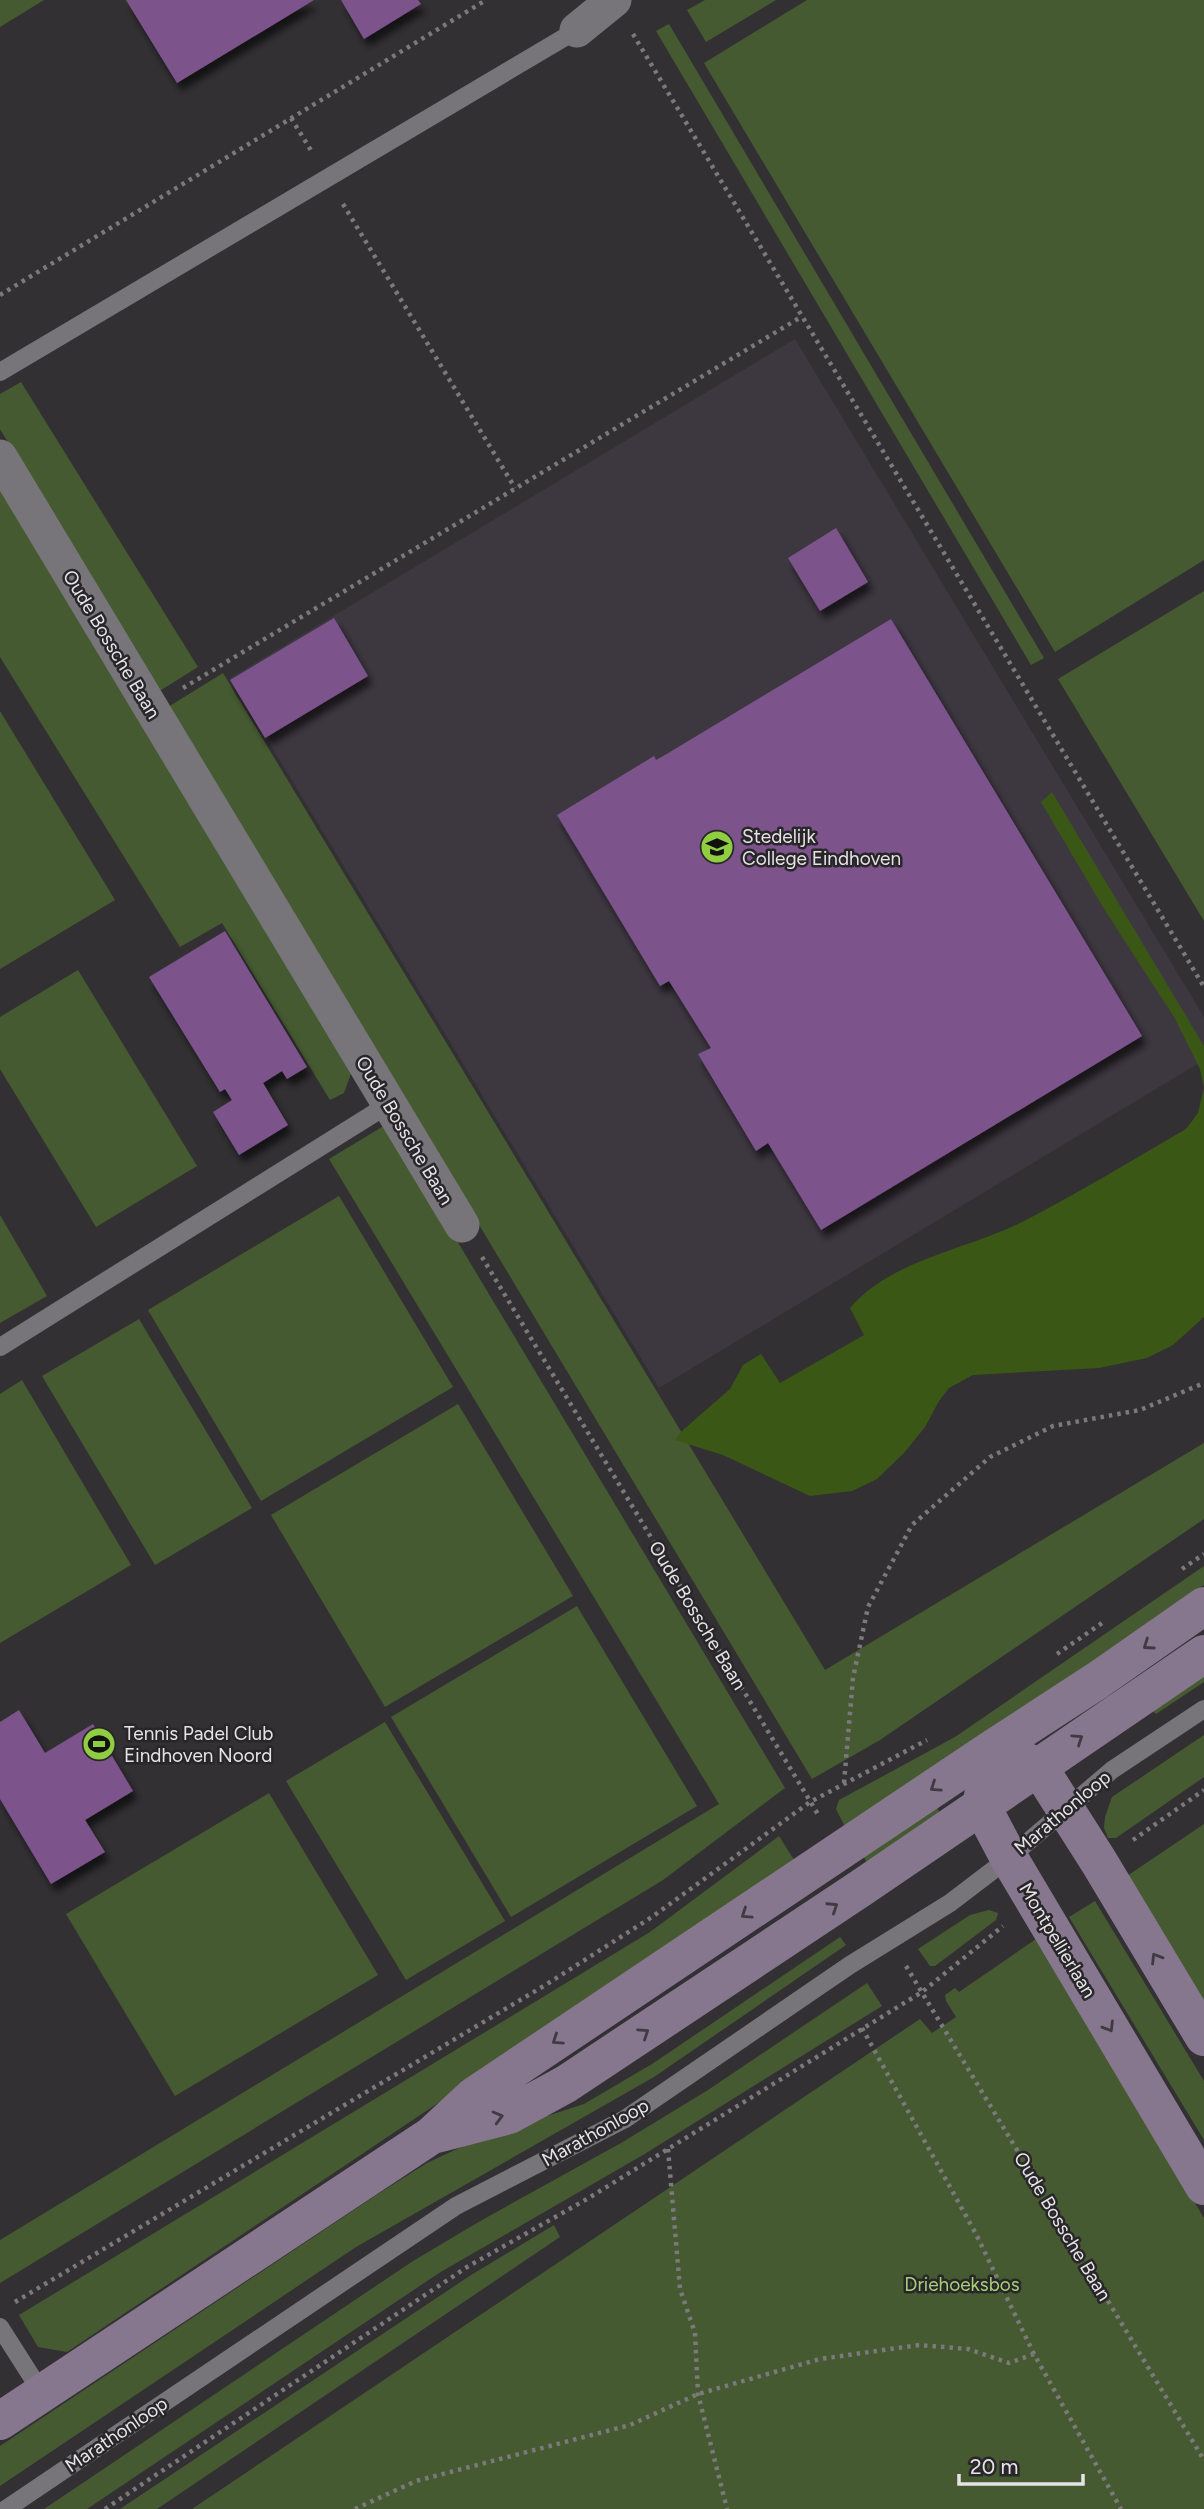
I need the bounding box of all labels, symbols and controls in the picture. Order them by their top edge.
street label: Oude Bossche Baan [58,566,165,723]
place label: Stedelijk College Eindhoven [742,825,901,870]
school or university icon: Stedelijk College Eindhoven [698,828,736,866]
street label: Oude Bossche Baan [351,1052,458,1209]
street label: Oude Bossche Baan [644,1537,751,1694]
one-way arrow [1143,1637,1156,1649]
place label: Tennis Padel Club Eindhoven Noord [124,1722,273,1767]
sports icon: Tennis Padel Club Eindhoven Noord [80,1725,118,1763]
one-way arrow [1071,1734,1084,1747]
street label: Marathonloop [1009,1765,1115,1859]
one-way arrow [930,1779,943,1791]
street label: Montpellierlaan [1014,1879,1101,2002]
one-way arrow [825,1902,838,1915]
one-way arrow [741,1905,754,1918]
one-way arrow [1151,1953,1164,1966]
one-way arrow [1101,2019,1114,2032]
one-way arrow [636,2028,649,2041]
one-way arrow [552,2032,565,2044]
street label: Marathonloop [538,2094,653,2171]
one-way arrow [492,2111,504,2126]
street label: Oude Bossche Baan [1009,2148,1116,2305]
park label: Driehoeksbos [904,2273,1020,2296]
street label: Marathonloop [61,2392,172,2477]
scale bar [959,2442,1083,2486]
text: 20 m [970,2454,1018,2479]

